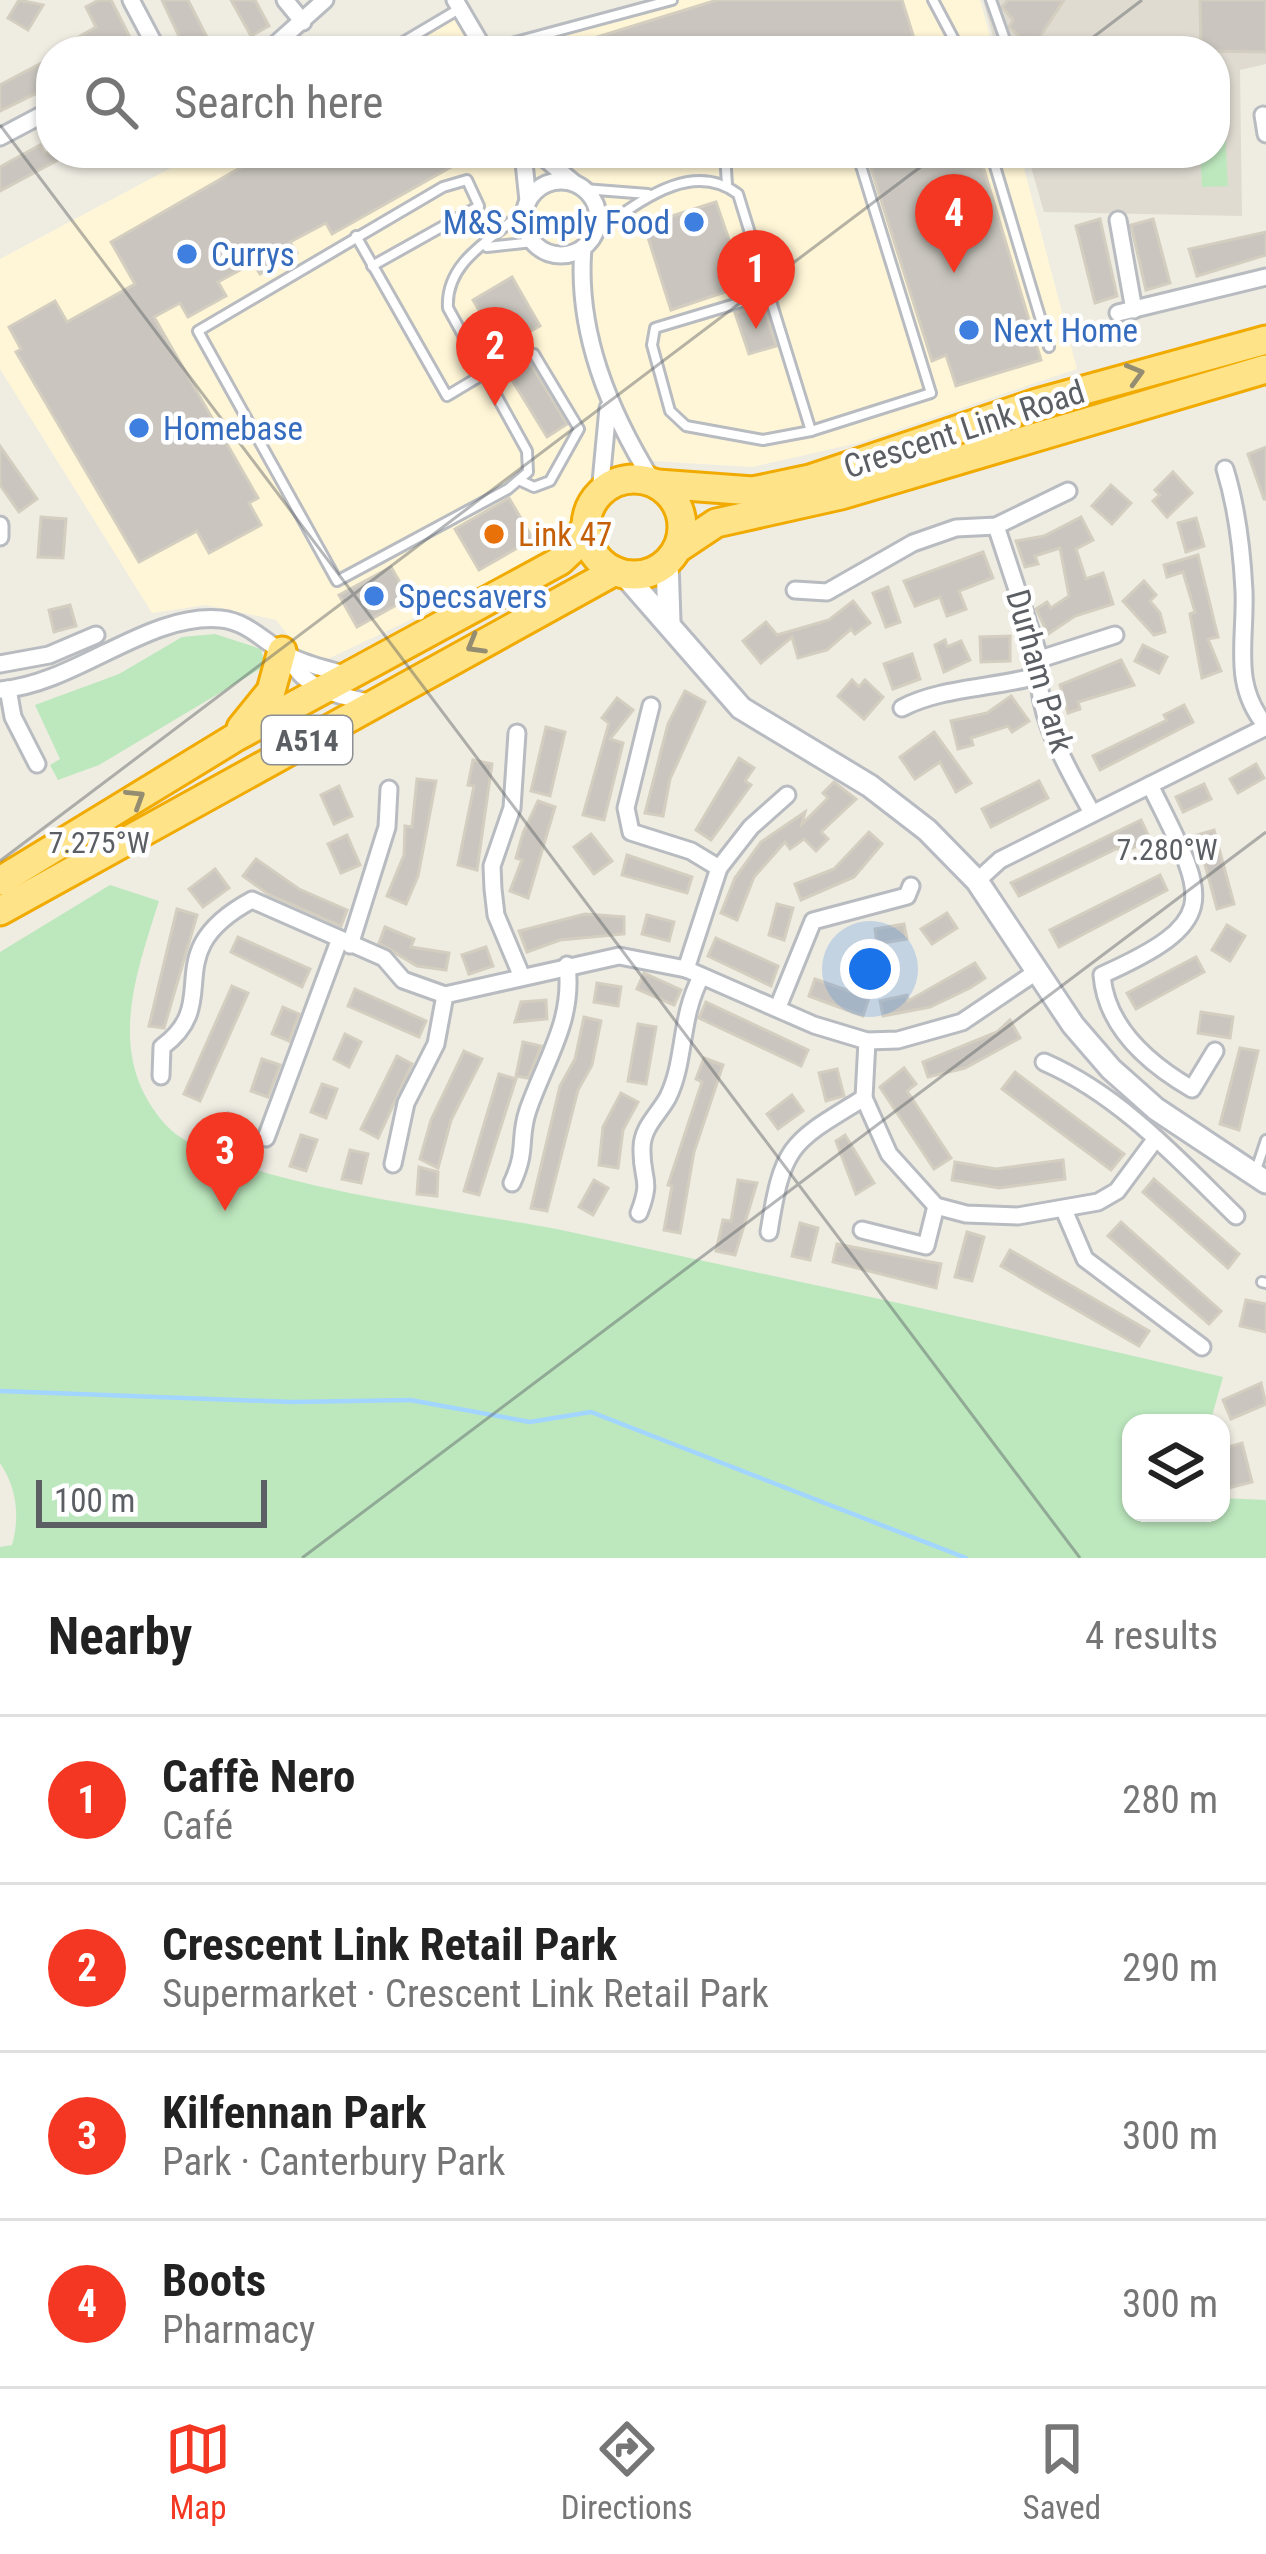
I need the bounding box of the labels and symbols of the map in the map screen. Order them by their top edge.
pin: 4 [915,174,993,273]
place label: M&S Simply Food [443,203,670,242]
marker: M&S Simply Food [681,209,707,235]
pin: 1 [717,230,795,329]
place label: Currys [211,235,295,274]
marker: Currys [174,241,200,267]
pin: 2 [456,307,534,406]
place label: Next Home [993,311,1138,350]
marker: Next Home [956,317,982,343]
one-way arrow [1123,363,1144,388]
street label: Crescent Link Road [839,372,1089,486]
place label: Homebase [163,409,303,448]
marker: Homebase [126,415,152,441]
place label: Link 47 [518,515,612,554]
marker: Link 47 [481,521,507,547]
place label: Specsavers [398,577,547,616]
marker: Specsavers [361,583,387,609]
street label: Durham Park [998,585,1082,757]
one-way arrow [466,631,487,654]
road number: A514 [262,716,352,764]
one-way arrow [123,790,145,812]
text: 7.275°W [48,825,150,860]
text: 7.280°W [1116,832,1218,867]
your location [840,939,900,999]
pin: 3 [186,1112,264,1211]
scale bar [36,1474,267,1527]

